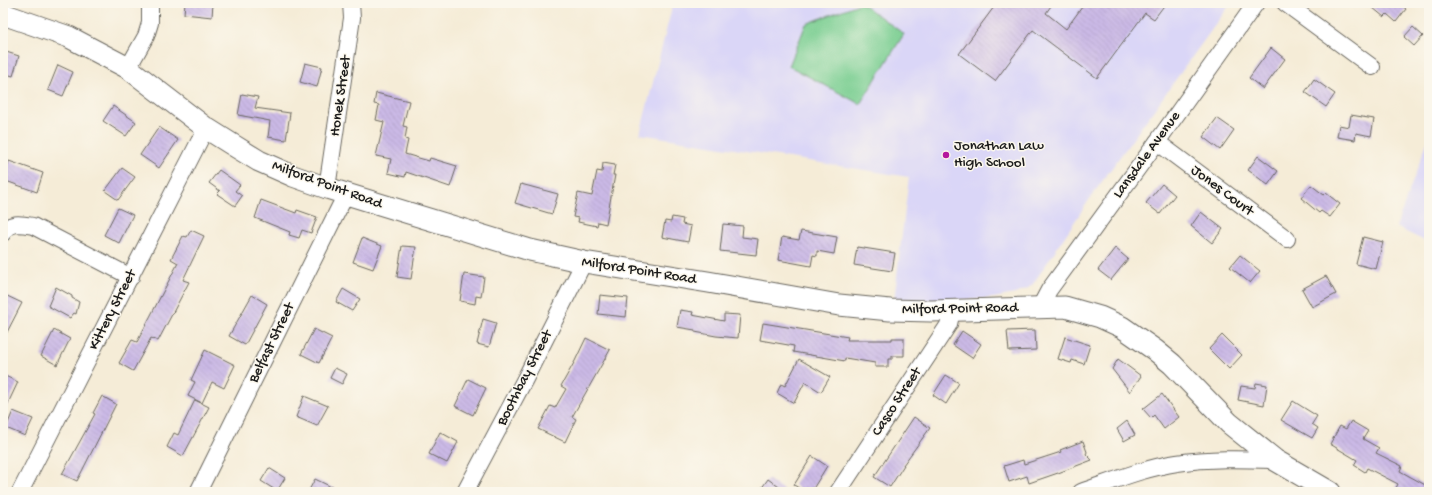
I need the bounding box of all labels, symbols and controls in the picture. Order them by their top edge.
street label: Honek Street [326,53,356,138]
street label: Lansdale Avenue [1109,108,1185,202]
place label: Jonathan Law High School [954,137,1044,172]
marker: Jonathan Law High School [941,150,951,160]
street label: Milford Point Road [269,157,386,214]
street label: Jones Court [1187,162,1258,222]
street label: Milford Point Road [580,253,699,289]
street label: Kittery Street [85,265,142,353]
street label: Belfast Street [244,298,300,387]
street label: Milford Point Road [902,299,1019,319]
street label: Boothbay Street [493,326,558,430]
street label: Casco Street [868,363,927,440]

